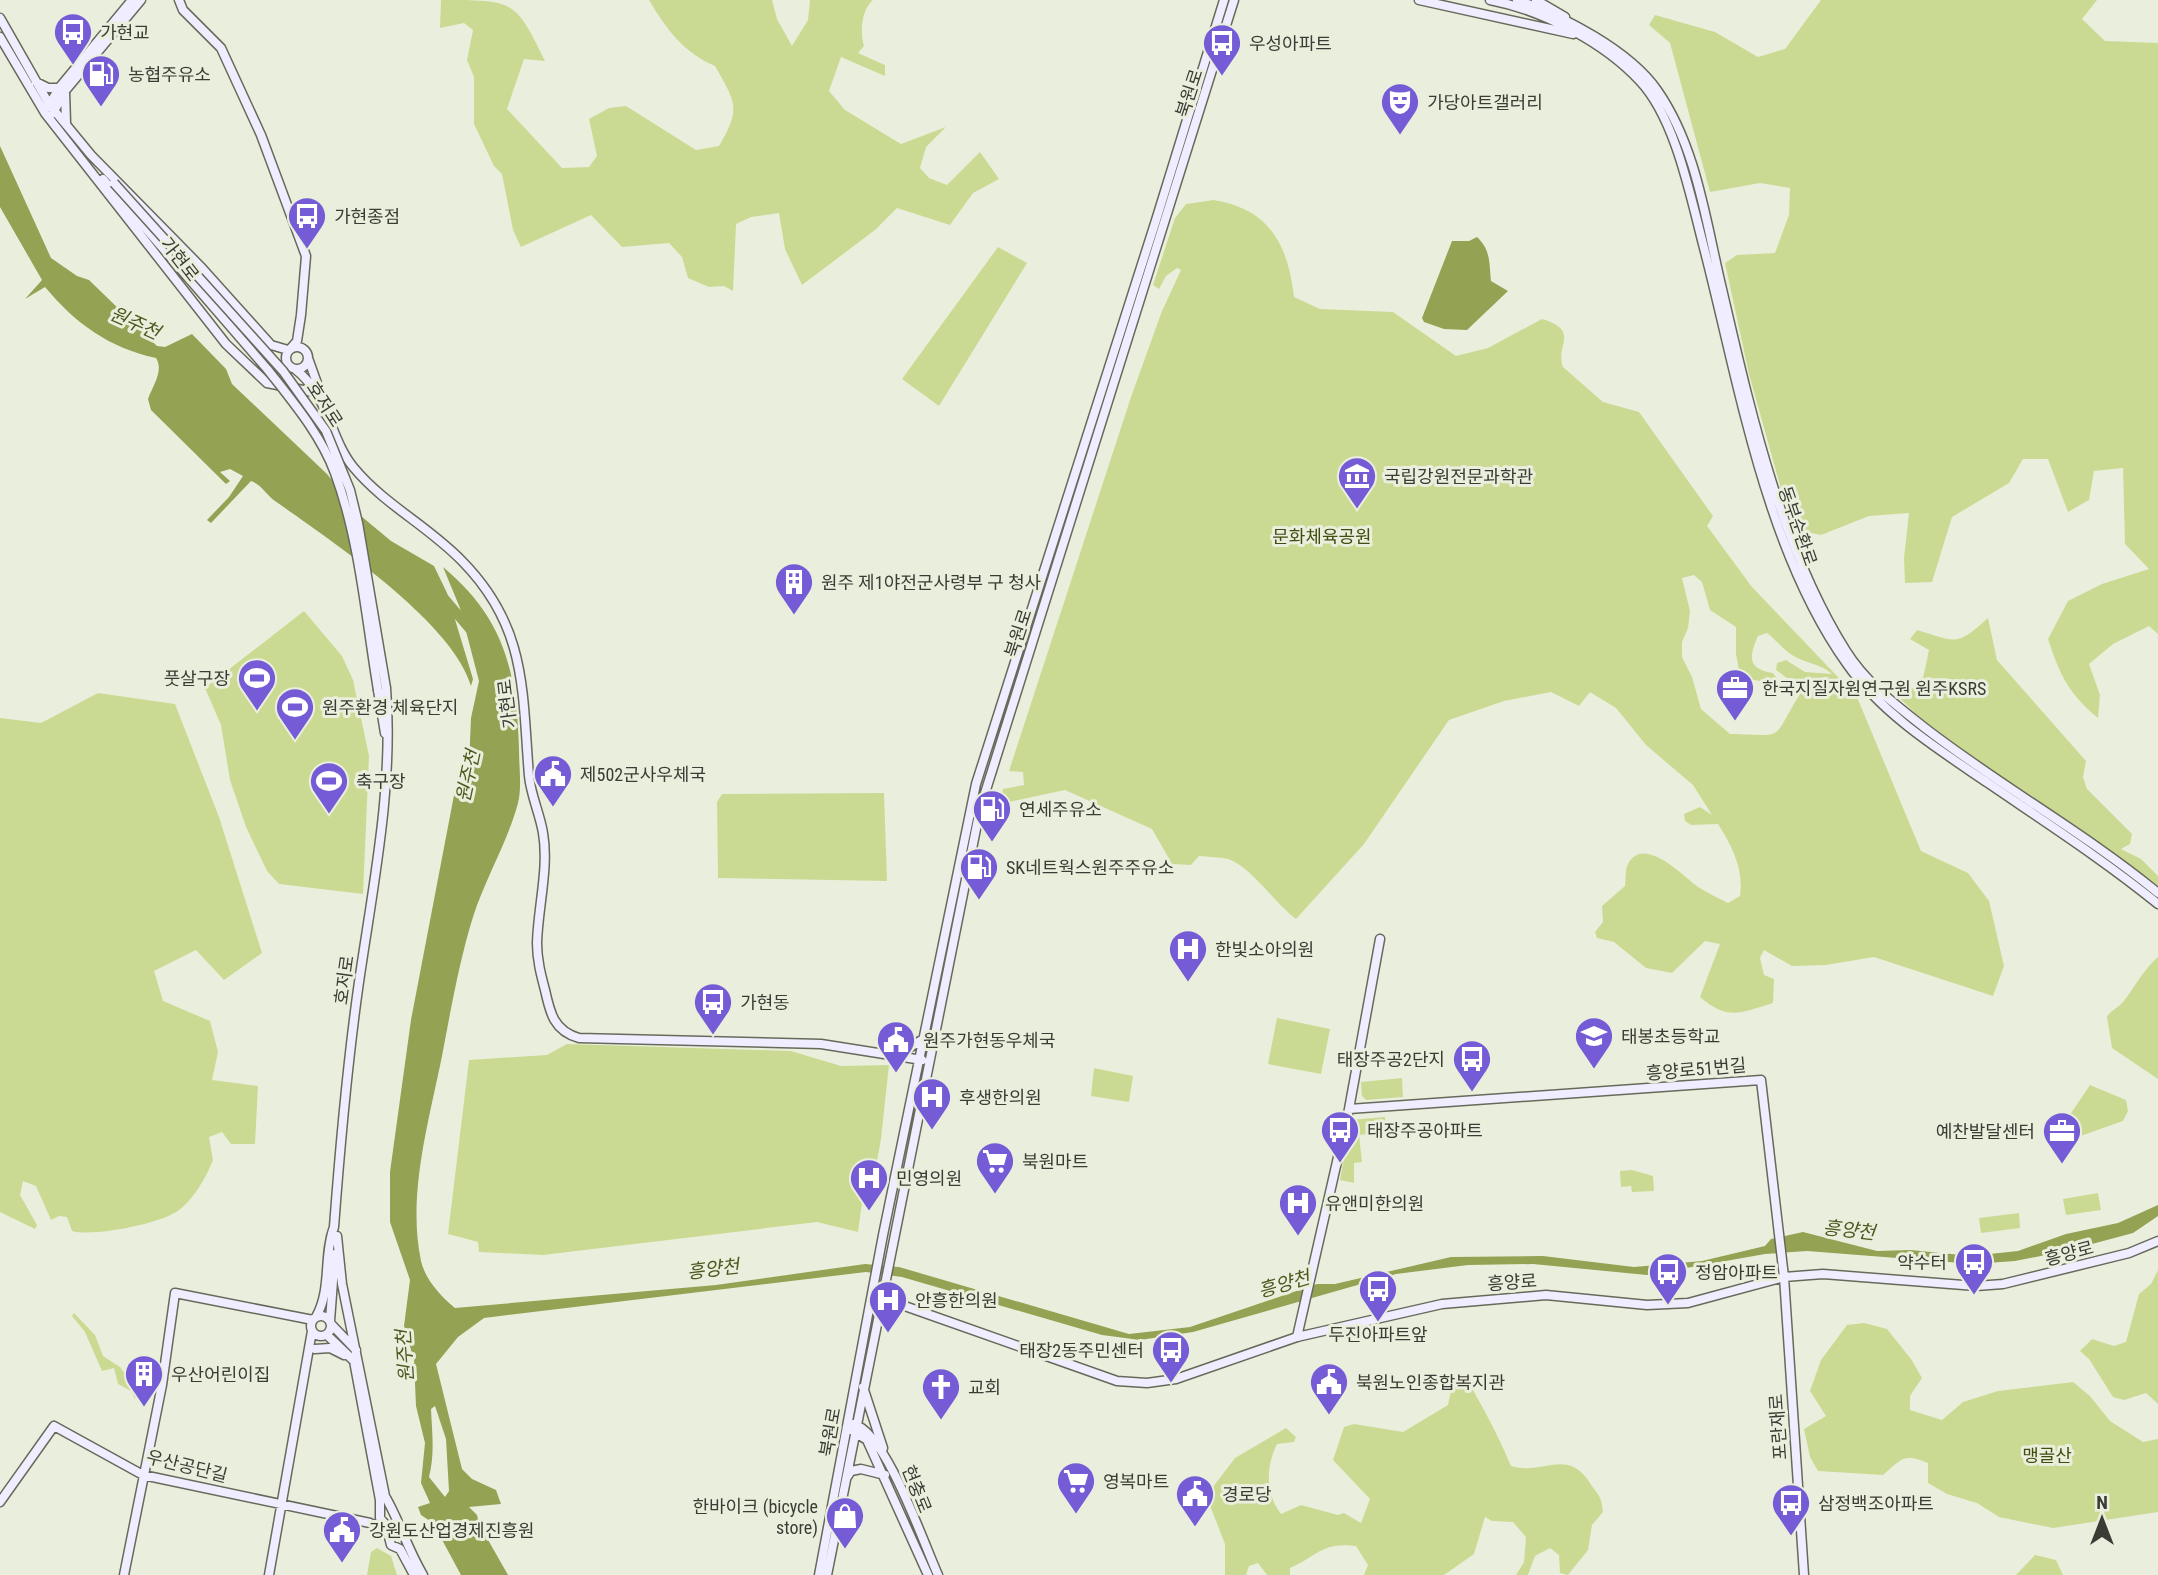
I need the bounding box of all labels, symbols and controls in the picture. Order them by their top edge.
bus stop icon: 가현교 [52,11,94,66]
place label: 가현교 [100,22,150,43]
bus stop icon: 우성아파트 [1201,22,1243,77]
place label: 우성아파트 [1249,33,1332,54]
fuel station icon: 농협주유소 [80,53,122,108]
place label: 농협주유소 [128,64,211,85]
street label: 북원로 [1171,66,1207,120]
theatre icon: 가당아트갤러리 [1379,81,1421,136]
place label: 가당아트갤러리 [1427,92,1543,113]
bus stop icon: 가현종점 [286,195,328,250]
place label: 가현종점 [334,206,400,227]
street label: 가현로 [156,233,204,285]
water label: 원주천 [106,302,165,345]
street label: 호저로 [303,377,347,431]
museum icon: 국립강원전문과학관 [1336,455,1378,510]
place label: 국립강원전문과학관 [1384,466,1533,487]
street label: 동부순환로 [1775,483,1821,569]
park label: 문화체육공원 [1272,526,1372,547]
building icon: 원주 제1야전군사령부 구 청사 [773,561,815,616]
place label: 원주 제1야전군사령부 구 청사 [821,572,1041,593]
street label: 북원로 [1000,606,1036,660]
sports icon: 풋살구장 [236,657,278,712]
office icon: 한국지질자원연구원 원주KSRS [1714,667,1756,722]
place label: 풋살구장 [164,668,230,689]
street label: 가현로 [494,678,520,730]
place label: 한국지질자원연구원 원주KSRS [1762,678,1986,699]
sports icon: 원주환경 체육단지 [274,686,316,741]
place label: 원주환경 체육단지 [322,697,459,718]
water label: 원주천 [451,746,485,804]
public building icon: 제502군사우체국 [532,753,574,808]
sports icon: 축구장 [308,760,350,815]
place label: 제502군사우체국 [580,764,706,785]
place label: 축구장 [356,771,406,792]
fuel station icon: 연세주유소 [971,788,1013,843]
place label: 연세주유소 [1019,799,1102,820]
fuel station icon: SK네트웍스원주주유소 [958,846,1000,901]
place label: SK네트웍스원주주유소 [1006,857,1174,878]
hospital icon: 한빛소아의원 [1167,928,1209,983]
place label: 한빛소아의원 [1215,939,1314,960]
street label: 호저로 [330,954,358,1006]
bus stop icon: 가현동 [692,981,734,1036]
place label: 가현동 [740,992,790,1013]
school or university icon: 태봉초등학교 [1573,1015,1615,1070]
public building icon: 원주가현동우체국 [875,1019,917,1074]
place label: 태봉초등학교 [1621,1026,1720,1047]
place label: 원주가현동우체국 [923,1030,1055,1051]
bus stop icon: 태장주공2단지 [1451,1038,1493,1093]
place label: 태장주공2단지 [1337,1049,1445,1070]
street label: 흥양로51번길 [1645,1054,1747,1084]
hospital icon: 후생한의원 [911,1076,953,1131]
place label: 후생한의원 [959,1087,1042,1108]
bus stop icon: 태장주공아파트 [1319,1109,1361,1164]
office icon: 예찬발달센터 [2041,1110,2083,1165]
place label: 태장주공아파트 [1367,1120,1483,1141]
place label: 예찬발달센터 [1936,1121,2035,1142]
supermarket icon: 북원마트 [974,1140,1016,1195]
place label: 북원마트 [1022,1151,1088,1172]
hospital icon: 민영의원 [848,1157,890,1212]
place label: 민영의원 [896,1168,962,1189]
hospital icon: 유앤미한의원 [1277,1182,1319,1237]
place label: 유앤미한의원 [1325,1193,1424,1214]
water label: 흥양천 [1822,1216,1878,1244]
street label: 흥양로 [2042,1236,2096,1270]
bus stop icon: 약수터 [1953,1241,1995,1296]
bus stop icon: 정암아파트 [1647,1251,1689,1306]
place label: 약수터 [1897,1252,1947,1273]
water label: 흥양천 [686,1254,742,1284]
place label: 정암아파트 [1695,1262,1778,1283]
water label: 흥양천 [1256,1265,1314,1302]
bus stop icon: 두진아파트앞 [1357,1268,1399,1323]
street label: 흥양로 [1486,1270,1538,1294]
hospital icon: 안흥한의원 [867,1279,909,1334]
place label: 안흥한의원 [915,1290,998,1311]
place label: 두진아파트앞 [1328,1324,1428,1345]
water label: 원주천 [392,1328,418,1383]
bus stop icon: 태장2동주민센터 [1150,1329,1192,1384]
place label: 태장2동주민센터 [1019,1340,1144,1361]
building icon: 우산어린이집 [123,1353,165,1408]
public building icon: 북원노인종합복지관 [1308,1361,1350,1416]
place label: 우산어린이집 [171,1364,270,1385]
church icon: 교회 [920,1366,962,1421]
place label: 북원노인종합복지관 [1356,1372,1505,1393]
place label: 교회 [968,1377,1001,1398]
street label: 포란재로 [1765,1393,1791,1461]
street label: 북원로 [815,1406,845,1458]
park label: 맹골산 [2022,1445,2072,1466]
street label: 우산공단길 [144,1446,230,1486]
supermarket icon: 영복마트 [1055,1460,1097,1515]
street label: 현충로 [898,1462,936,1516]
place label: 영복마트 [1103,1471,1169,1492]
public building icon: 경로당 [1174,1473,1216,1528]
bus stop icon: 삼정백조아파트 [1770,1482,1812,1537]
place label: 경로당 [1222,1484,1272,1505]
north arrow [2067,1484,2137,1554]
text: N [2096,1491,2108,1514]
place label: 삼정백조아파트 [1818,1493,1934,1514]
shop icon: 한바이크 (bicycle store) [824,1495,866,1550]
place label: 한바이크 (bicycle store) [692,1496,818,1539]
public building icon: 강원도산업경제진흥원 [321,1509,363,1564]
place label: 강원도산업경제진흥원 [369,1520,535,1541]

